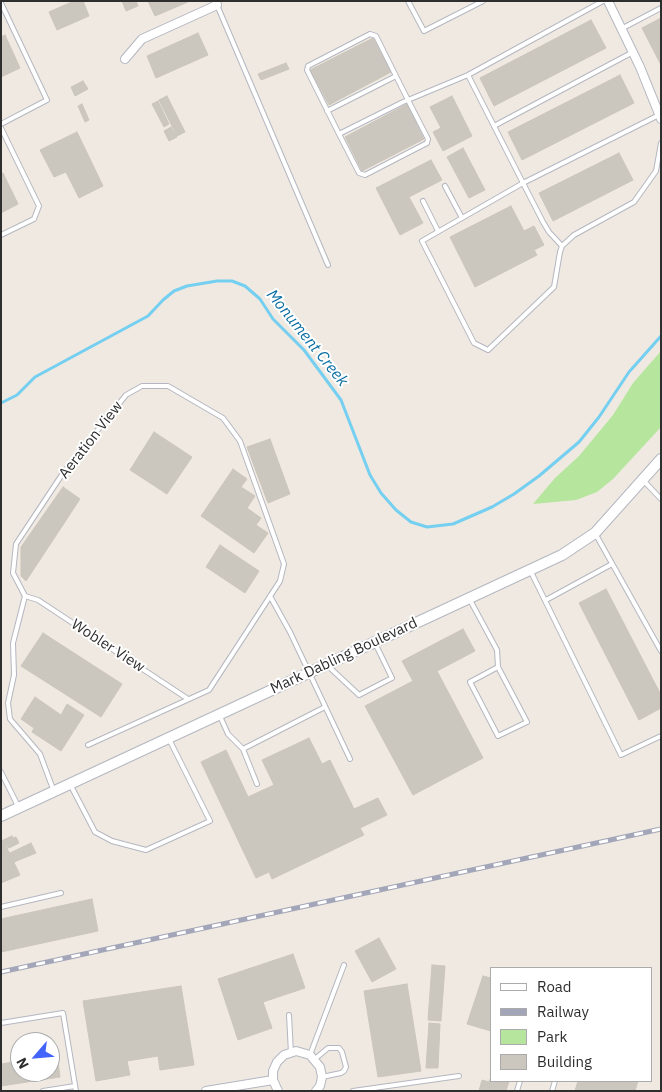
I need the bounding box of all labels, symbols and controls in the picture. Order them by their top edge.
water label: Monument Creek [262,286,352,390]
street label: Aeration View [55,398,127,482]
street label: Mark Dabling Boulevard [268,614,420,698]
street label: Wobler View [68,616,148,676]
legend [490,967,652,1082]
text: Road [537,977,572,996]
text: Railway [537,1002,589,1021]
text: Park [537,1027,567,1046]
north arrow [10,1032,60,1082]
text: Building [537,1052,592,1071]
text: N [12,1055,33,1072]

